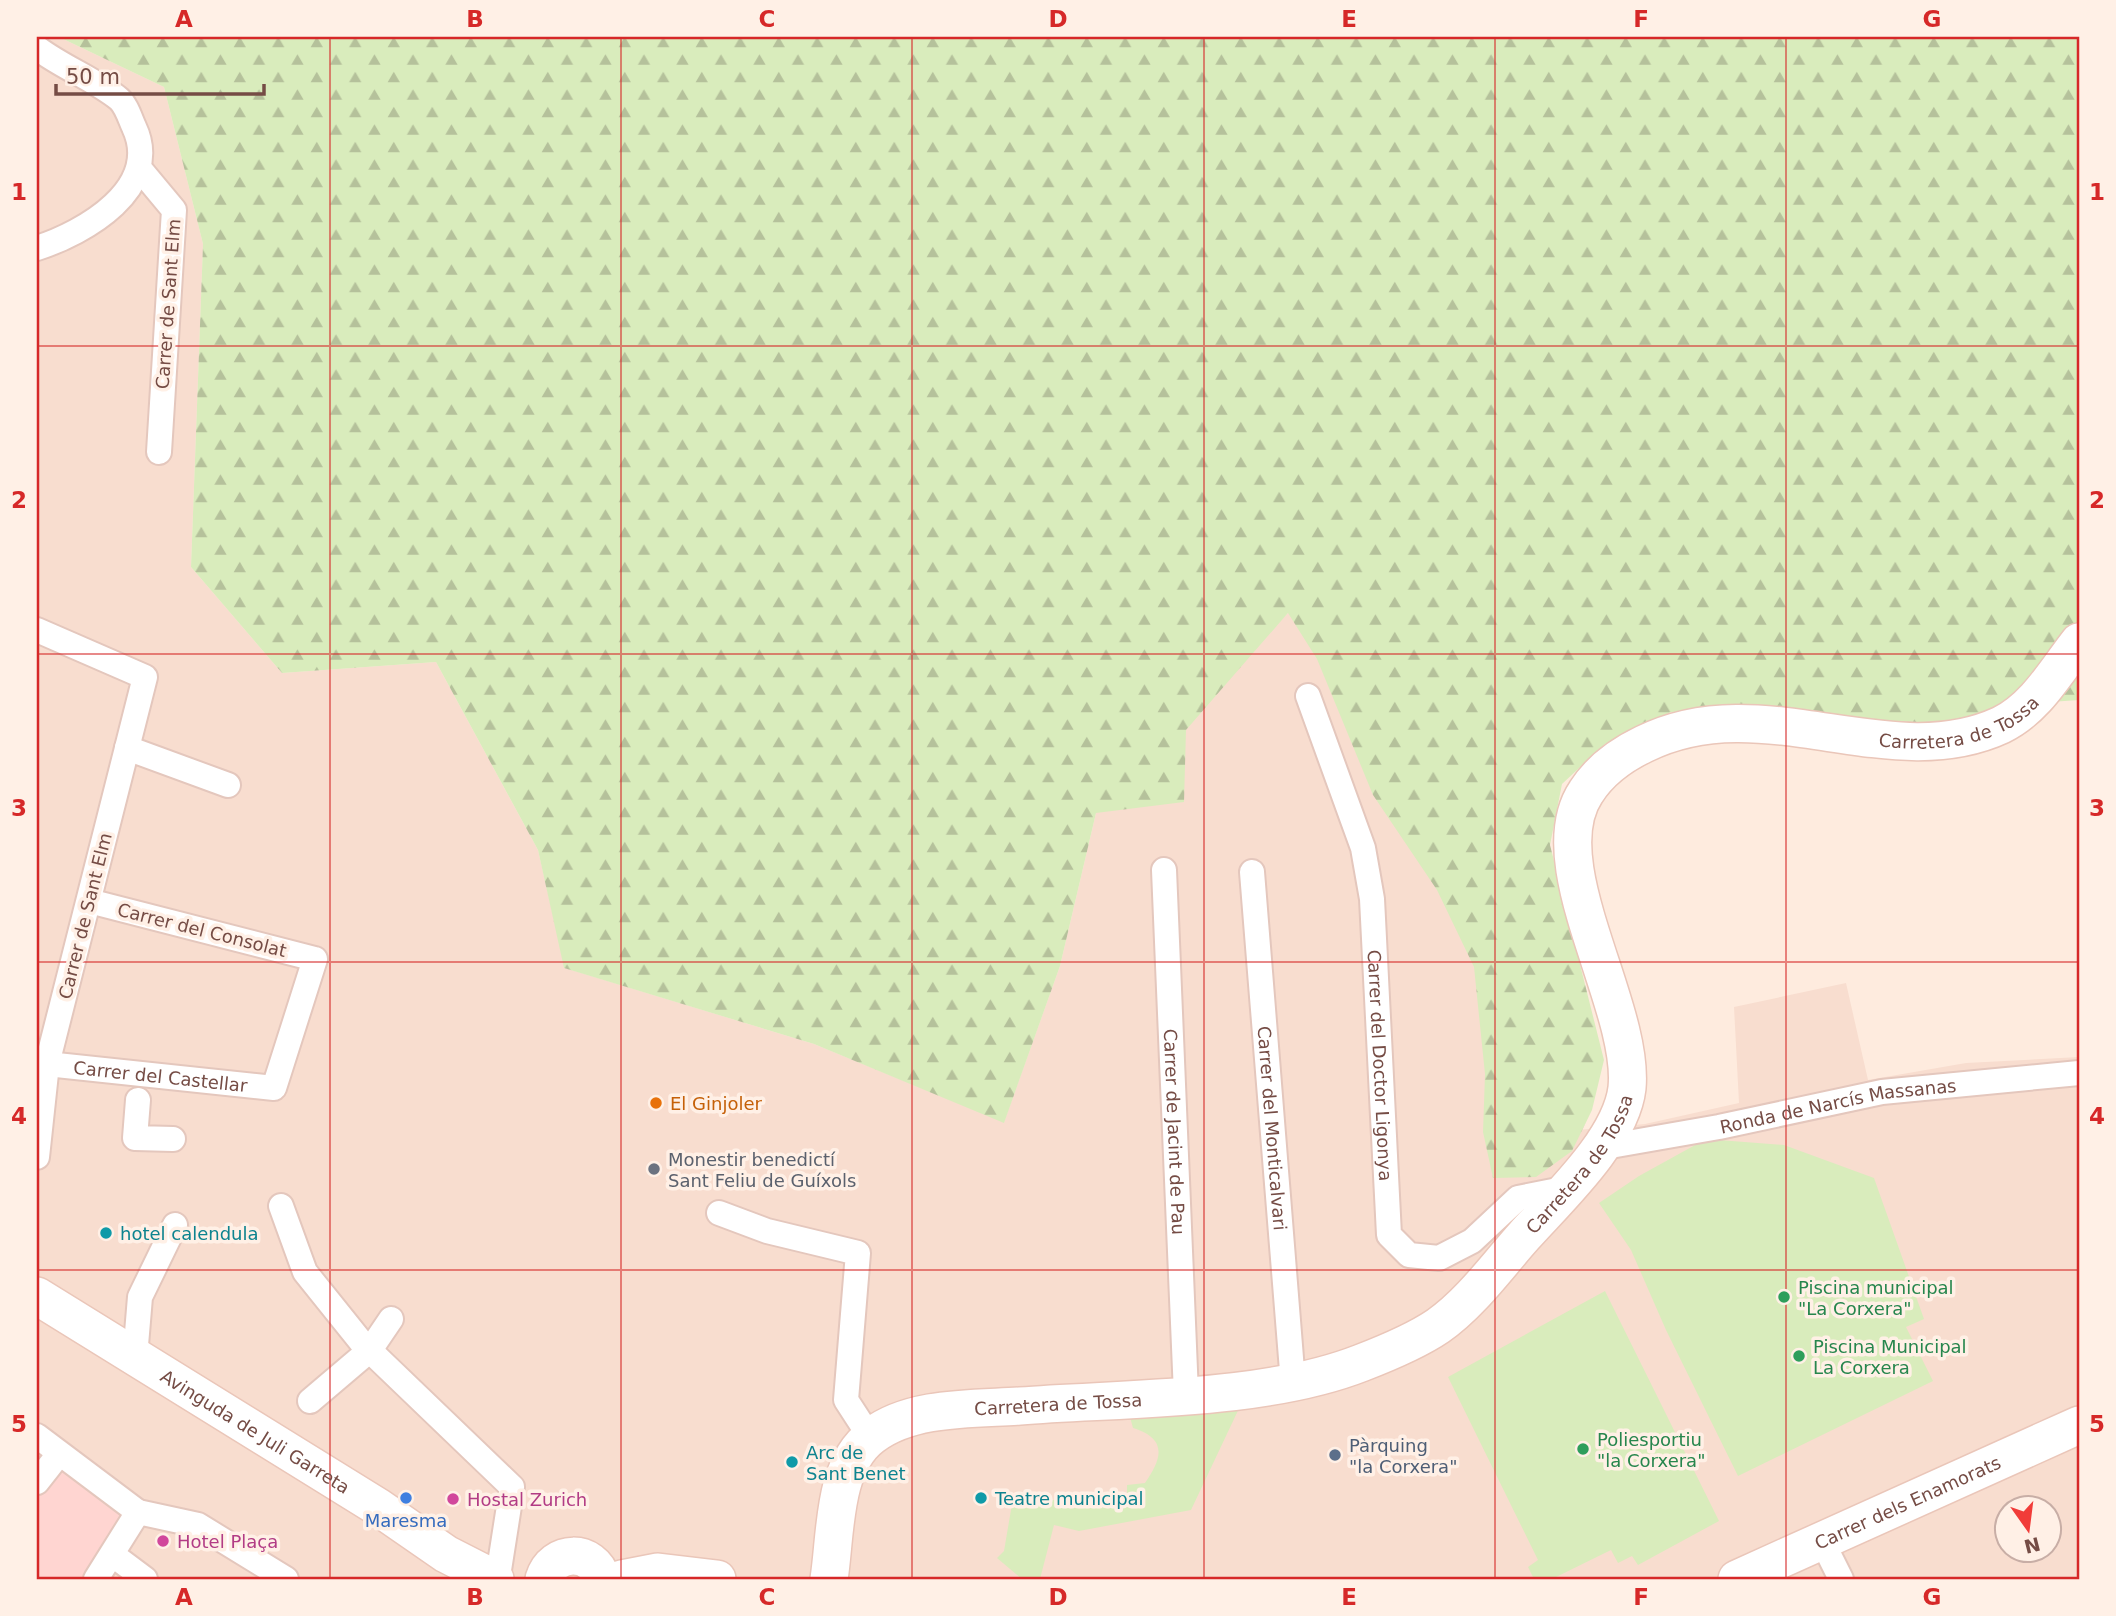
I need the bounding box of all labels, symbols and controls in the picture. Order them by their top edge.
text: A [175,6,193,32]
text: B [466,6,484,32]
text: C [759,6,775,32]
text: D [1048,6,1068,32]
text: E [1341,6,1357,32]
text: F [1633,6,1649,32]
text: G [1923,6,1941,32]
scale bar [56,52,264,96]
text: 50 m [66,65,120,89]
text: 1 [11,179,27,205]
text: 1 [2089,179,2105,205]
street label: Carrer de Sant Elm [152,218,184,390]
text: 2 [11,487,27,513]
text: 2 [2089,487,2105,513]
street label: Carretera de Tossa [1878,691,2043,752]
text: 3 [11,795,27,821]
text: 3 [2089,795,2105,821]
street label: Carrer de Sant Elm [54,831,116,1001]
street label: Carrer del Consolat [115,899,289,961]
street label: Carrer del Doctor Ligonya [1364,949,1397,1182]
street label: Carrer del Monticalvari [1254,1025,1291,1231]
street label: Carrer de Jacint de Pau [1160,1028,1190,1235]
street label: Carrer del Castellar [72,1056,249,1096]
street label: Ronda de Narcís Massanas [1718,1074,1957,1137]
street label: Carretera de Tossa [1521,1092,1636,1238]
place label: El Ginjoler [670,1093,763,1114]
marker: El Ginjoler [648,1095,664,1111]
text: 4 [11,1103,27,1129]
text: 4 [2089,1103,2105,1129]
place label: Monestir benedictí Sant Feliu de Guíxols [668,1149,856,1191]
marker: Monestir benedictí Sant Feliu de Guíxols [646,1161,662,1177]
place label: hotel calendula [120,1223,259,1244]
marker: hotel calendula [98,1225,114,1241]
place label: Piscina municipal "La Corxera" [1798,1277,1954,1319]
marker: Piscina municipal "La Corxera" [1776,1289,1792,1305]
place label: Piscina Municipal La Corxera [1813,1336,1967,1378]
marker: Piscina Municipal La Corxera [1791,1348,1807,1364]
street label: Avinguda de Juli Garreta [157,1365,354,1498]
street label: Carretera de Tossa [974,1389,1143,1419]
text: 5 [11,1411,27,1437]
text: 5 [2089,1411,2105,1437]
place label: Poliesportiu "la Corxera" [1597,1429,1705,1471]
place label: Pàrquing "la Corxera" [1349,1435,1457,1477]
marker: Poliesportiu "la Corxera" [1575,1441,1591,1457]
place label: Arc de Sant Benet [806,1442,906,1484]
marker: Pàrquing "la Corxera" [1327,1447,1343,1463]
street label: Carrer dels Enamorats [1811,1451,2004,1553]
marker: Arc de Sant Benet [784,1454,800,1470]
place label: Teatre municipal [994,1488,1144,1509]
place label: Hostal Zurich [467,1489,587,1510]
marker: Maresma [398,1490,414,1506]
marker: Teatre municipal [973,1490,989,1506]
marker: Hostal Zurich [445,1491,461,1507]
north arrow [1994,1494,2064,1564]
place label: Maresma [365,1510,447,1531]
place label: Hotel Plaça [177,1531,278,1552]
marker: Hotel Plaça [155,1533,171,1549]
text: N [2022,1533,2042,1558]
text: A [175,1584,193,1610]
text: B [466,1584,484,1610]
text: C [759,1584,775,1610]
text: D [1048,1584,1068,1610]
text: E [1341,1584,1357,1610]
text: F [1633,1584,1649,1610]
text: G [1923,1584,1941,1610]

